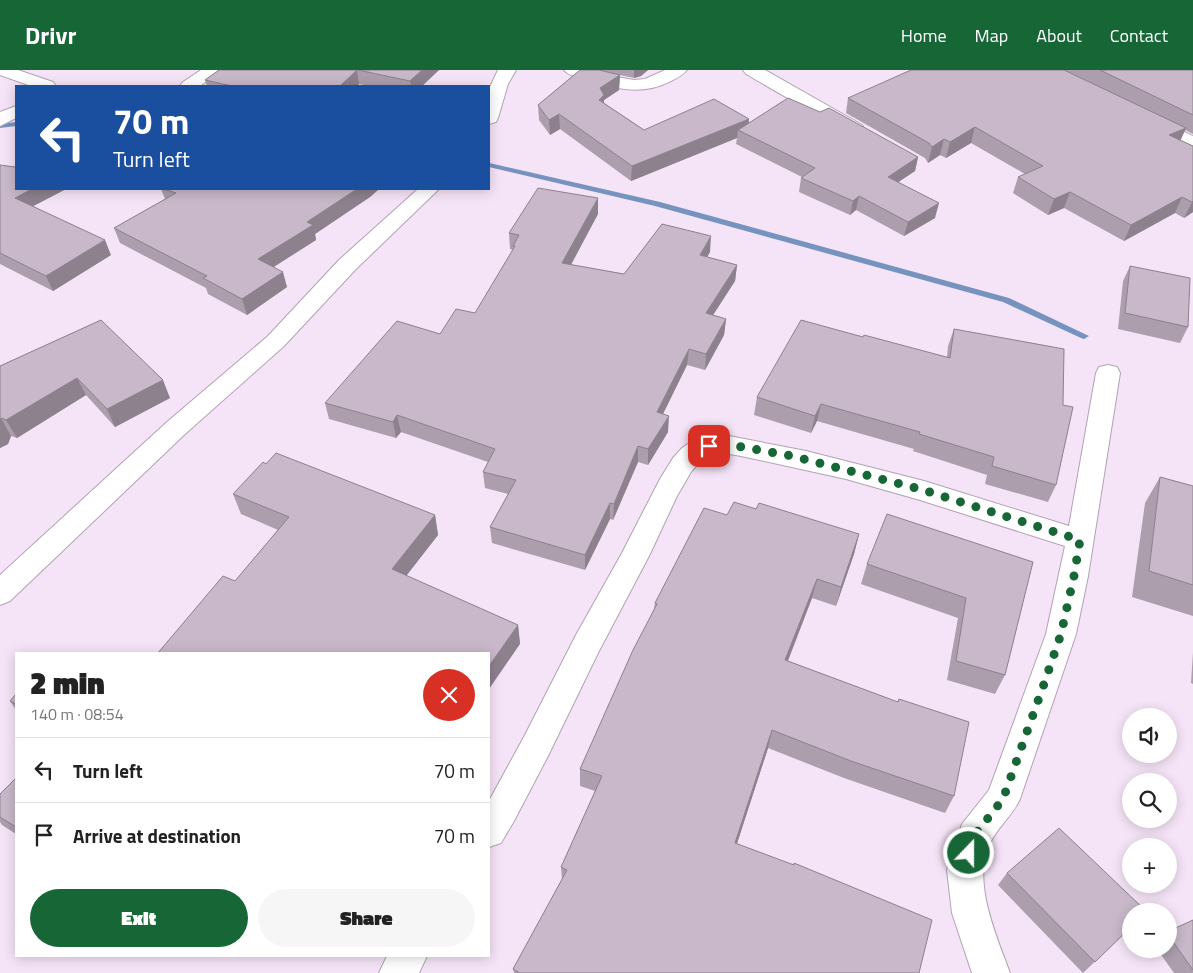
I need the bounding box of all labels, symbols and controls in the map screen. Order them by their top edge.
text: Drivr [25,17,76,53]
text: Home [901,22,947,49]
text: Map [975,22,1008,49]
text: About [1036,22,1082,49]
text: Contact [1110,22,1168,49]
text: 70 m [113,94,189,148]
icon: left [30,105,95,170]
text: Turn left [113,142,190,176]
pin [688,425,730,467]
icon: arrive [695,432,723,460]
text: 2 min [30,660,105,706]
button: close [423,669,475,721]
text: 140 m · 08:54 [30,702,124,726]
map controls [1122,708,1177,958]
button: sound [1122,708,1177,763]
icon: left [30,756,58,784]
text: Turn left [73,756,143,785]
text: 70 m [434,756,475,785]
button: search [1122,773,1177,828]
icon: arrive [30,821,58,849]
text: Arrive at destination [73,821,241,850]
text: 70 m [434,821,475,850]
position arrow [942,826,994,878]
button: + [1122,838,1177,893]
button: Exit [30,889,248,947]
button: Share [258,889,475,947]
button: − [1122,903,1177,958]

